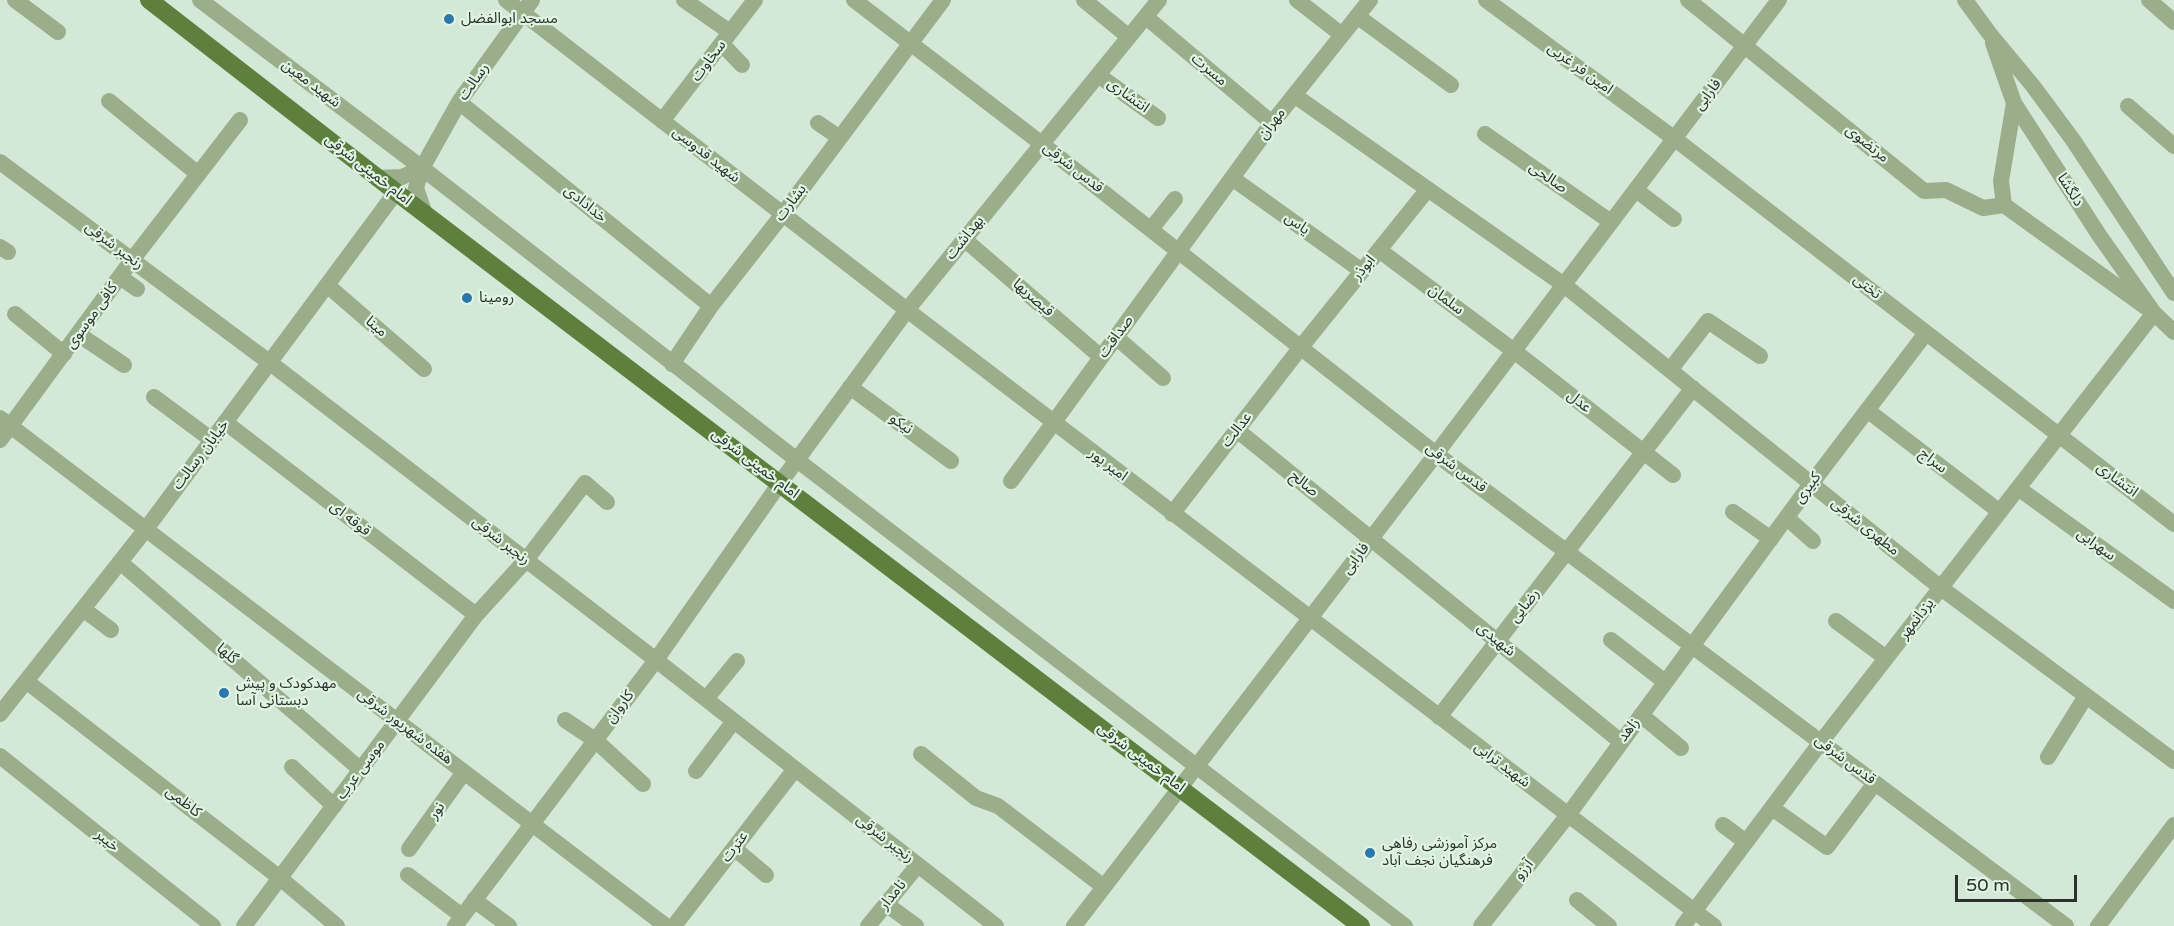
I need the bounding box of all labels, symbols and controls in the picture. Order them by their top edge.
place label: مسجد ابوالفضل [461,10,558,28]
marker: مسجد ابوالفضل [442,12,456,26]
street label: سخاوت [688,37,730,85]
street label: امین فر غربی [1544,39,1616,99]
street label: مسرت [1187,50,1231,90]
street label: شهید معین [278,56,344,112]
street label: رسالت [455,60,493,104]
street label: انتشاری [1104,75,1152,117]
street label: فارابی [1690,76,1726,114]
street label: مهران [1254,105,1290,143]
street label: مرتضوی [1842,121,1892,167]
street label: شهید قدوسی [669,123,743,187]
street label: امام خمینی شرقی [321,131,415,209]
street label: قدس شرقی [1039,139,1107,197]
street label: صالحی [1525,158,1571,198]
street label: دلگشا [2053,170,2087,210]
street label: خدادادی [560,181,610,227]
street label: بشارت [771,181,811,225]
street label: یاس [1281,209,1313,239]
street label: بهداشت [942,212,988,264]
street label: رنجبر شرقی [81,218,147,274]
street label: ابوذر [1348,252,1380,284]
street label: تختی [1849,270,1885,304]
street label: قیصریها [1009,275,1057,321]
street label: کافی موسوی [62,279,122,353]
street label: سلمان [1425,281,1467,319]
place label: رومینا [479,289,514,307]
marker: رومینا [460,291,474,305]
street label: صداقت [1095,312,1137,362]
street label: مینا [361,313,391,341]
street label: عدل [1563,387,1595,417]
street label: عدالت [1218,409,1256,451]
street label: نیکو [886,410,916,438]
street label: خیابان رسالت [169,417,233,493]
street label: امام خمینی شرقی [708,425,802,503]
street label: قدس شرقی [1422,439,1490,497]
street label: امیر پور [1085,445,1131,485]
street label: سراج [1915,445,1951,477]
street label: انتشاری [2093,459,2141,501]
street label: صالح [1286,467,1322,501]
street label: کبیری [1791,469,1825,507]
street label: مطهری شرقی [1827,494,1903,560]
street label: قوقه ای [326,498,374,540]
street label: رنجبر شرقی [468,513,534,569]
street label: سهرابی [2073,525,2119,565]
street label: فارابی [1338,540,1374,578]
street label: رضایی [1506,585,1544,627]
street label: یزدانمهر [1895,595,1939,643]
street label: شهیدی [1473,619,1519,661]
street label: گلها [213,640,241,668]
place label: مهدکودک و پیش دبستانی آسا [236,675,337,710]
street label: هفده شهریور شرقی [354,685,456,769]
marker: مهدکودک و پیش دبستانی آسا [217,686,231,700]
street label: کاروان [602,687,638,727]
street label: زاهد [1614,714,1644,746]
street label: امام خمینی شرقی [1094,719,1188,797]
street label: قدس شرقی [1811,731,1879,789]
street label: موسی عرب [333,737,389,803]
street label: شهید ترابی [1470,738,1534,792]
street label: کاظمی [162,782,204,822]
street label: نور [425,799,449,823]
street label: رنجبر شرقی [852,811,918,867]
street label: خیبر [91,826,123,856]
street label: عترت [718,828,752,866]
place label: مرکز آموزشی رفاهی فرهنگیان نجف آباد [1382,835,1497,870]
marker: مرکز آموزشی رفاهی فرهنگیان نجف آباد [1363,846,1377,860]
street label: آرزو [1510,856,1538,884]
scale bar [1958,863,2080,901]
text: 50 m [1966,874,2010,896]
street label: نامدار [876,876,910,914]

